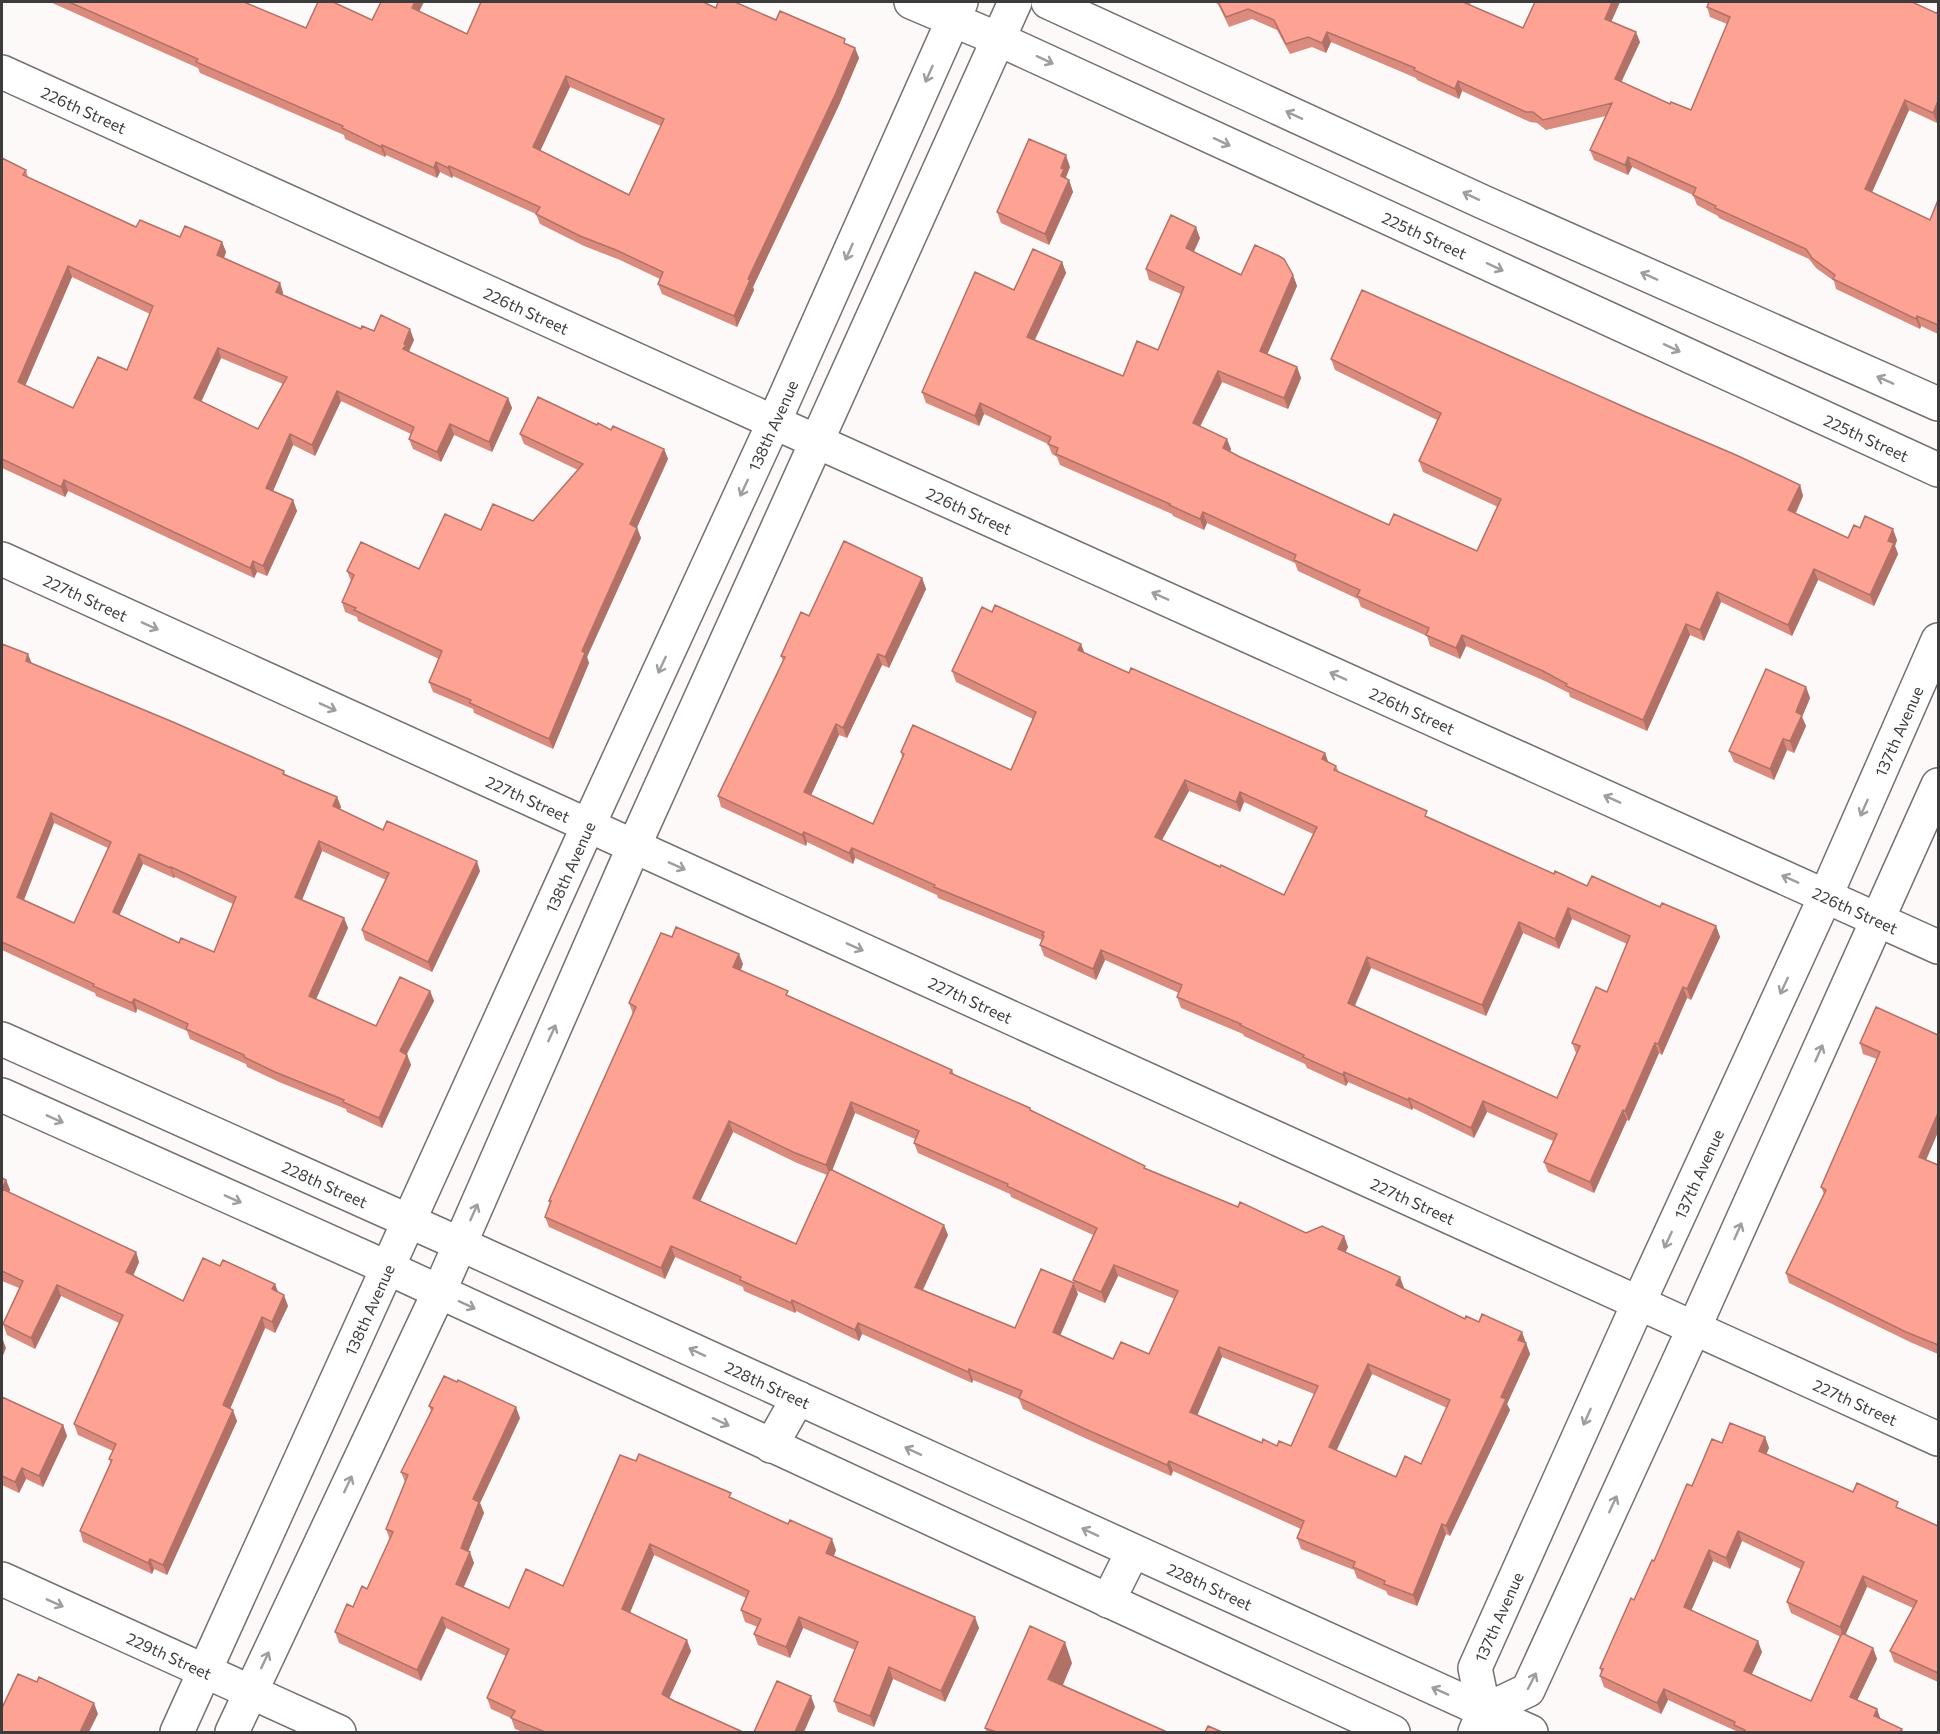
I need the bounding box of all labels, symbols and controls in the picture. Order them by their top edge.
one-way arrow [1035,55,1053,67]
one-way arrow [922,65,934,83]
street label: 226th Street [38,82,130,137]
one-way arrow [1285,108,1303,120]
one-way arrow [1213,137,1231,148]
one-way arrow [1462,190,1480,201]
street label: 225th Street [1379,207,1470,262]
one-way arrow [843,243,855,261]
one-way arrow [1485,261,1503,273]
one-way arrow [1641,269,1659,281]
street label: 226th Street [481,282,573,338]
one-way arrow [1662,343,1680,354]
one-way arrow [1876,374,1895,385]
street label: 138th Avenue [743,377,801,474]
street label: 225th Street [1821,410,1912,465]
one-way arrow [737,478,749,496]
street label: 226th Street [924,483,1015,538]
street label: 227th Street [41,570,131,625]
one-way arrow [1152,590,1170,601]
one-way arrow [141,621,159,633]
one-way arrow [656,655,668,673]
one-way arrow [1330,670,1348,681]
street label: 226th Street [1367,683,1458,738]
street label: 137th Avenue [1870,683,1926,779]
one-way arrow [318,702,336,713]
street label: 227th Street [483,771,574,826]
one-way arrow [1603,793,1621,804]
one-way arrow [1858,799,1869,817]
street label: 138th Avenue [541,818,598,915]
one-way arrow [668,861,686,872]
one-way arrow [1781,873,1799,884]
street label: 226th Street [1810,882,1901,937]
one-way arrow [845,941,863,953]
street label: 227th Street [926,972,1016,1027]
one-way arrow [1778,977,1790,995]
one-way arrow [548,1024,559,1042]
one-way arrow [1813,1045,1825,1063]
one-way arrow [45,1113,63,1125]
street label: 137th Avenue [1669,1126,1727,1222]
street label: 228th Street [279,1156,371,1211]
street label: 227th Street [1368,1173,1458,1228]
one-way arrow [223,1193,241,1205]
one-way arrow [469,1203,480,1221]
one-way arrow [1733,1223,1744,1241]
one-way arrow [1661,1230,1673,1248]
street label: 138th Avenue [340,1261,398,1358]
one-way arrow [458,1300,476,1312]
one-way arrow [689,1346,707,1358]
street label: 228th Street [722,1357,814,1412]
street label: 227th Street [1811,1374,1901,1429]
one-way arrow [1581,1408,1593,1426]
one-way arrow [711,1417,729,1429]
one-way arrow [904,1444,922,1455]
one-way arrow [343,1476,355,1494]
one-way arrow [1609,1495,1620,1513]
one-way arrow [1082,1526,1100,1537]
street label: 228th Street [1164,1558,1256,1614]
street label: 137th Avenue [1470,1569,1526,1665]
one-way arrow [45,1598,63,1610]
street label: 229th Street [124,1628,216,1683]
one-way arrow [260,1652,272,1670]
one-way arrow [1526,1672,1538,1690]
one-way arrow [1431,1685,1449,1696]

